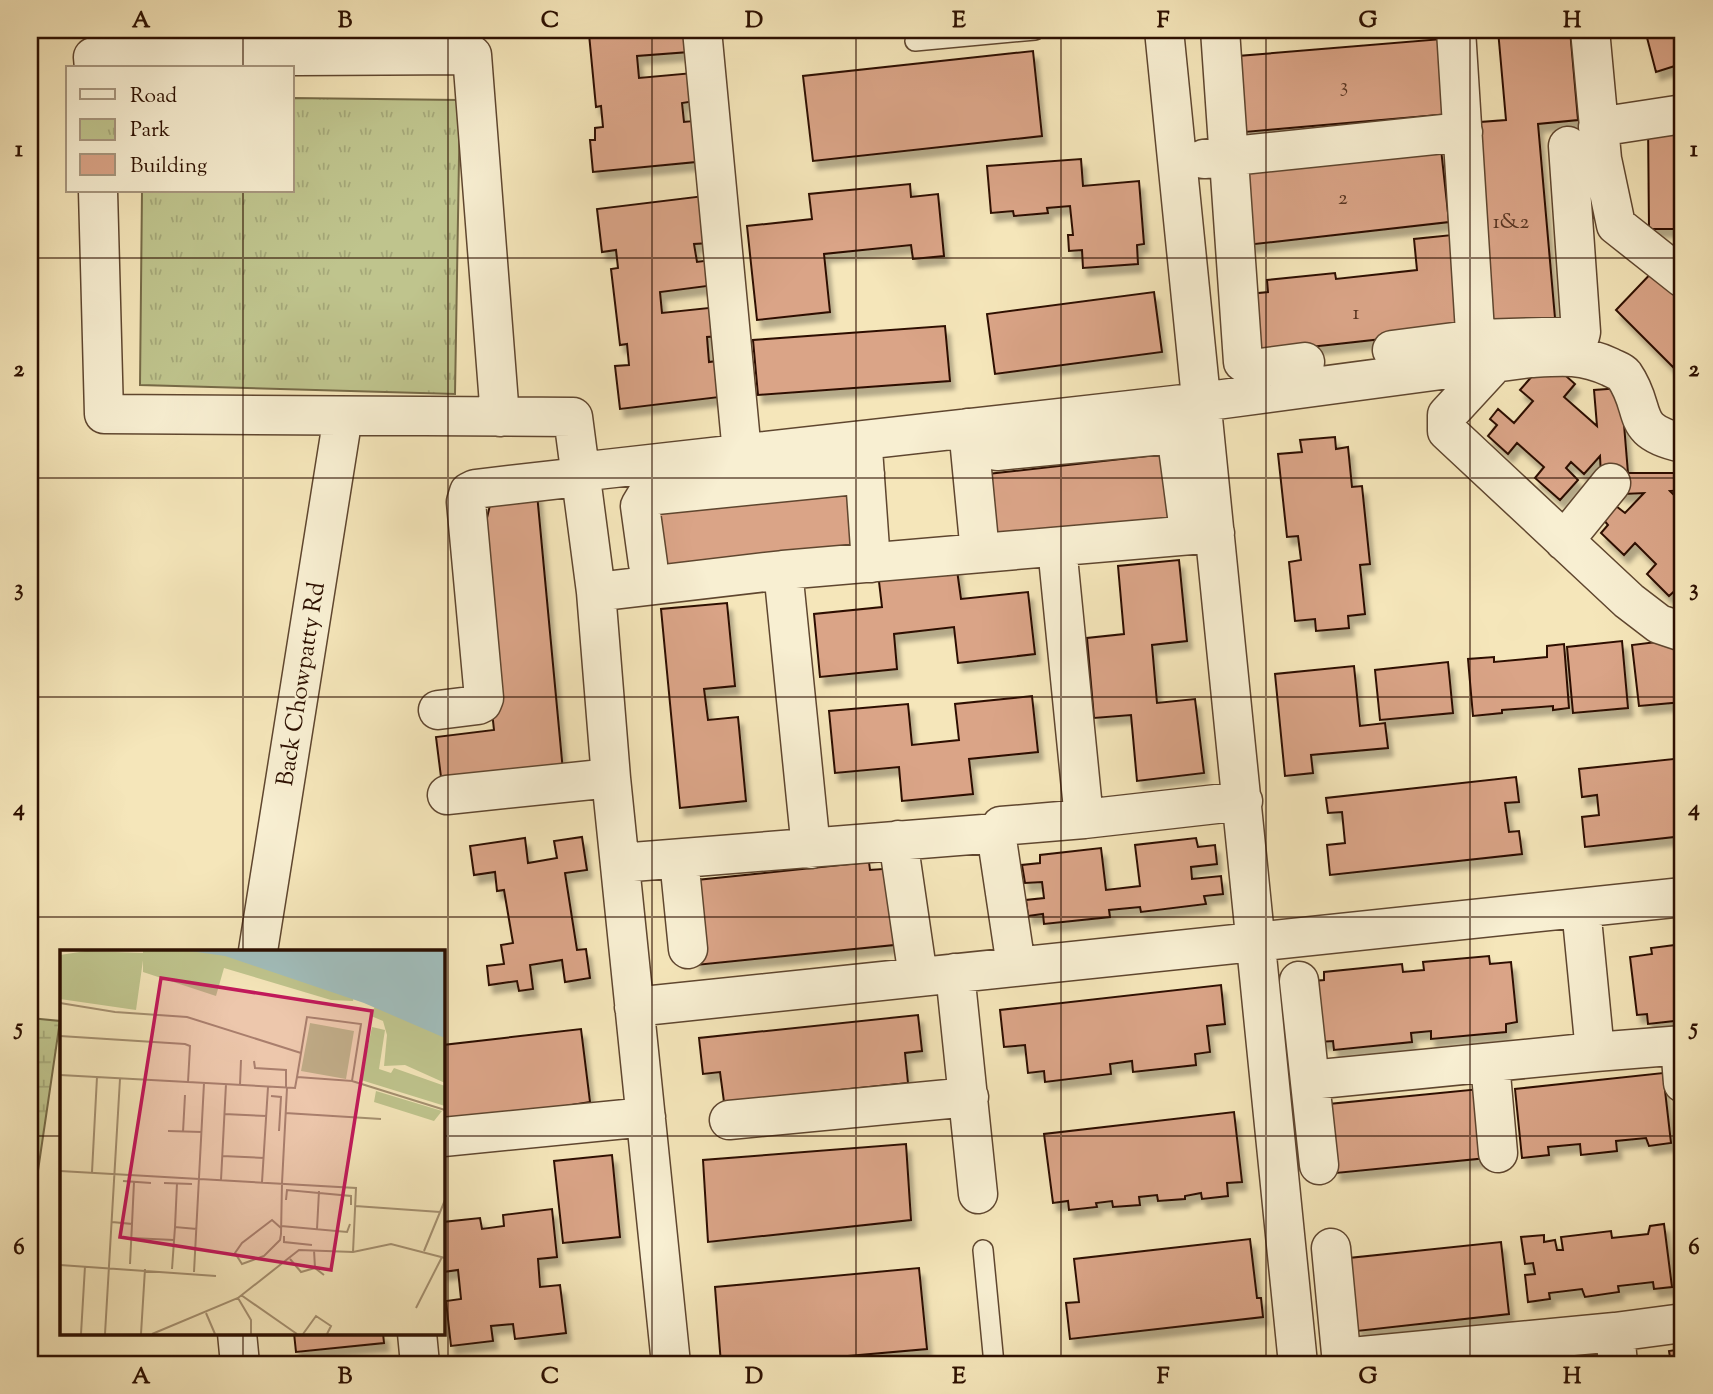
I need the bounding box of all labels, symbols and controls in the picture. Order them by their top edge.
text: A [132,5,151,38]
text: B [338,5,353,38]
text: C [541,5,559,38]
text: D [745,5,763,38]
text: E [952,5,966,38]
text: F [1157,5,1170,38]
text: G [1359,5,1378,38]
text: H [1563,5,1582,38]
legend [66,66,294,192]
house number: 3 [1340,72,1348,102]
text: Road [130,82,177,112]
text: Park [130,116,171,146]
text: 1 [15,134,23,167]
text: 1 [1690,134,1698,167]
text: Building [130,152,207,182]
house number: 2 [1338,184,1348,214]
house number: 1&2 [1493,208,1529,238]
house number: 1 [1352,299,1360,329]
text: 2 [14,354,25,387]
text: 2 [1689,354,1700,387]
text: 3 [14,573,24,606]
text: 3 [1689,573,1699,606]
street label: Back Chowpatty Rd [269,579,335,789]
text: 4 [12,793,25,826]
text: 4 [1687,793,1700,826]
inset map [60,950,444,1334]
text: 5 [13,1012,23,1045]
text: 5 [1688,1012,1698,1045]
text: 6 [13,1232,25,1265]
text: 6 [1688,1232,1700,1265]
text: A [132,1361,151,1394]
text: B [338,1361,353,1394]
text: C [541,1361,559,1394]
text: D [745,1361,763,1394]
text: E [952,1361,966,1394]
text: F [1157,1361,1170,1394]
text: G [1359,1361,1378,1394]
text: H [1563,1361,1582,1394]

